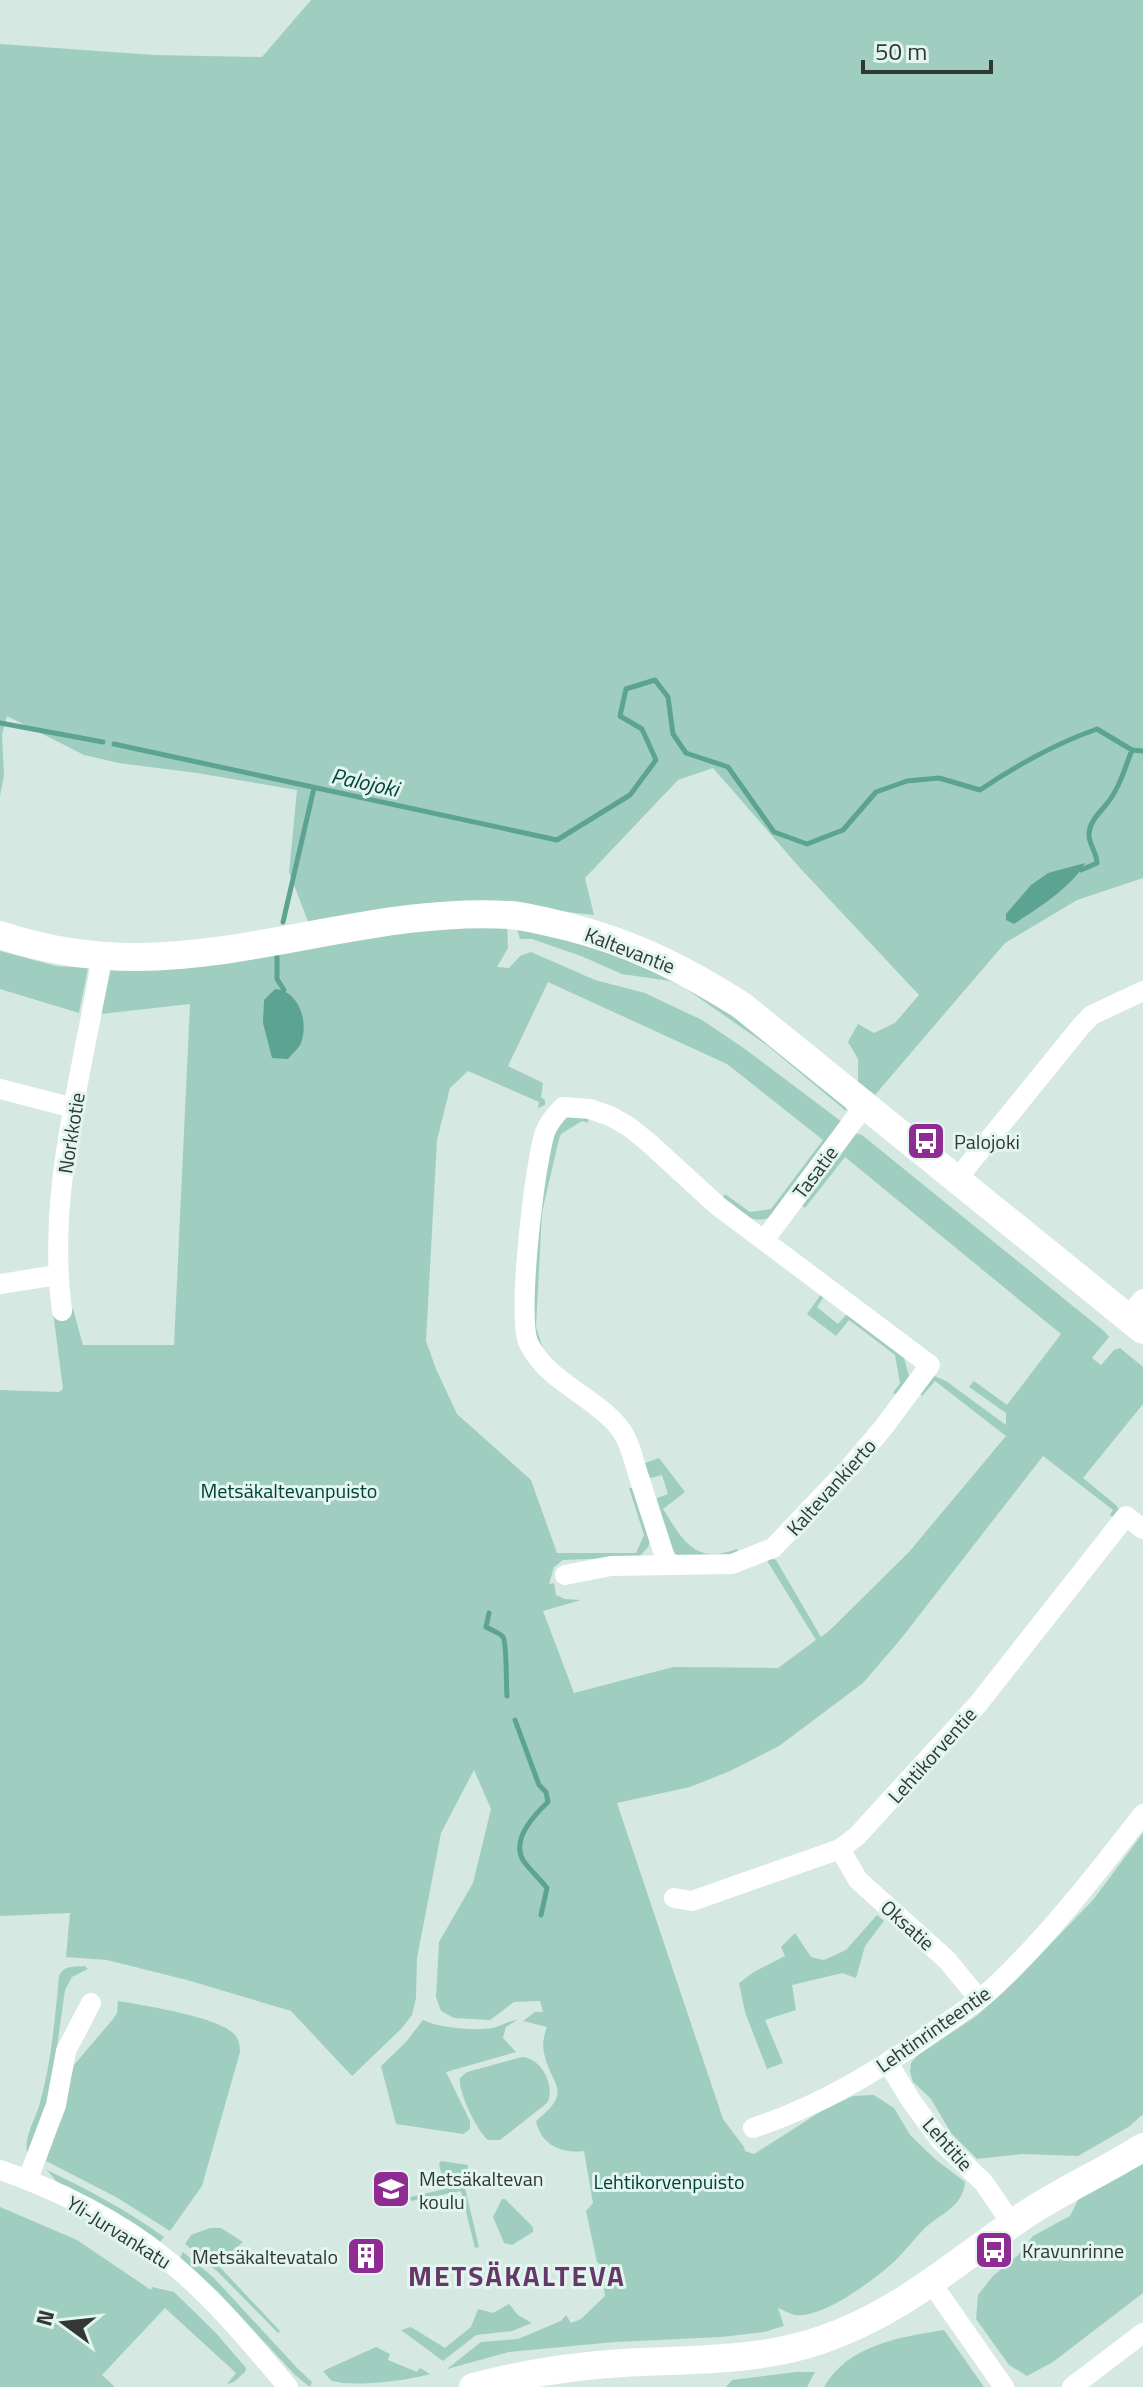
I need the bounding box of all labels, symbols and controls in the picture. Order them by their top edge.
scale bar [863,24,991,74]
text: 50 m [875,33,927,69]
water label: Palojoki [328,758,404,806]
street label: Kaltevantie [580,919,680,981]
street label: Norkkotie [49,1090,93,1176]
bus stop icon: Palojoki [905,1120,947,1162]
place label: Palojoki [954,1126,1020,1157]
street label: Tasatie [785,1139,845,1205]
street label: Kaltevankierto [779,1431,883,1543]
park label: Metsäkaltevanpuisto [201,1475,377,1506]
street label: Lehtikorventie [880,1700,984,1810]
street label: Oksatie [874,1892,942,1958]
street label: Lehtinrinteentie [869,1978,997,2080]
street label: Lehtitie [915,2110,981,2178]
place label: Metsäkaltevan koulu [419,2163,543,2217]
park label: Lehtikorvenpuisto [593,2166,745,2197]
school or university icon: Metsäkaltevan koulu [370,2168,412,2210]
street label: Yli-Jurvankatu [60,2187,178,2277]
bus stop icon: Kravunrinne [973,2229,1015,2271]
building icon: Metsäkaltevatalo [345,2235,387,2277]
place label: Kravunrinne [1022,2235,1124,2266]
place label: Metsäkaltevatalo [192,2241,338,2272]
district label: METSÄKALTEVA [408,2254,626,2297]
north arrow [24,2283,104,2363]
text: N [26,2306,63,2330]

